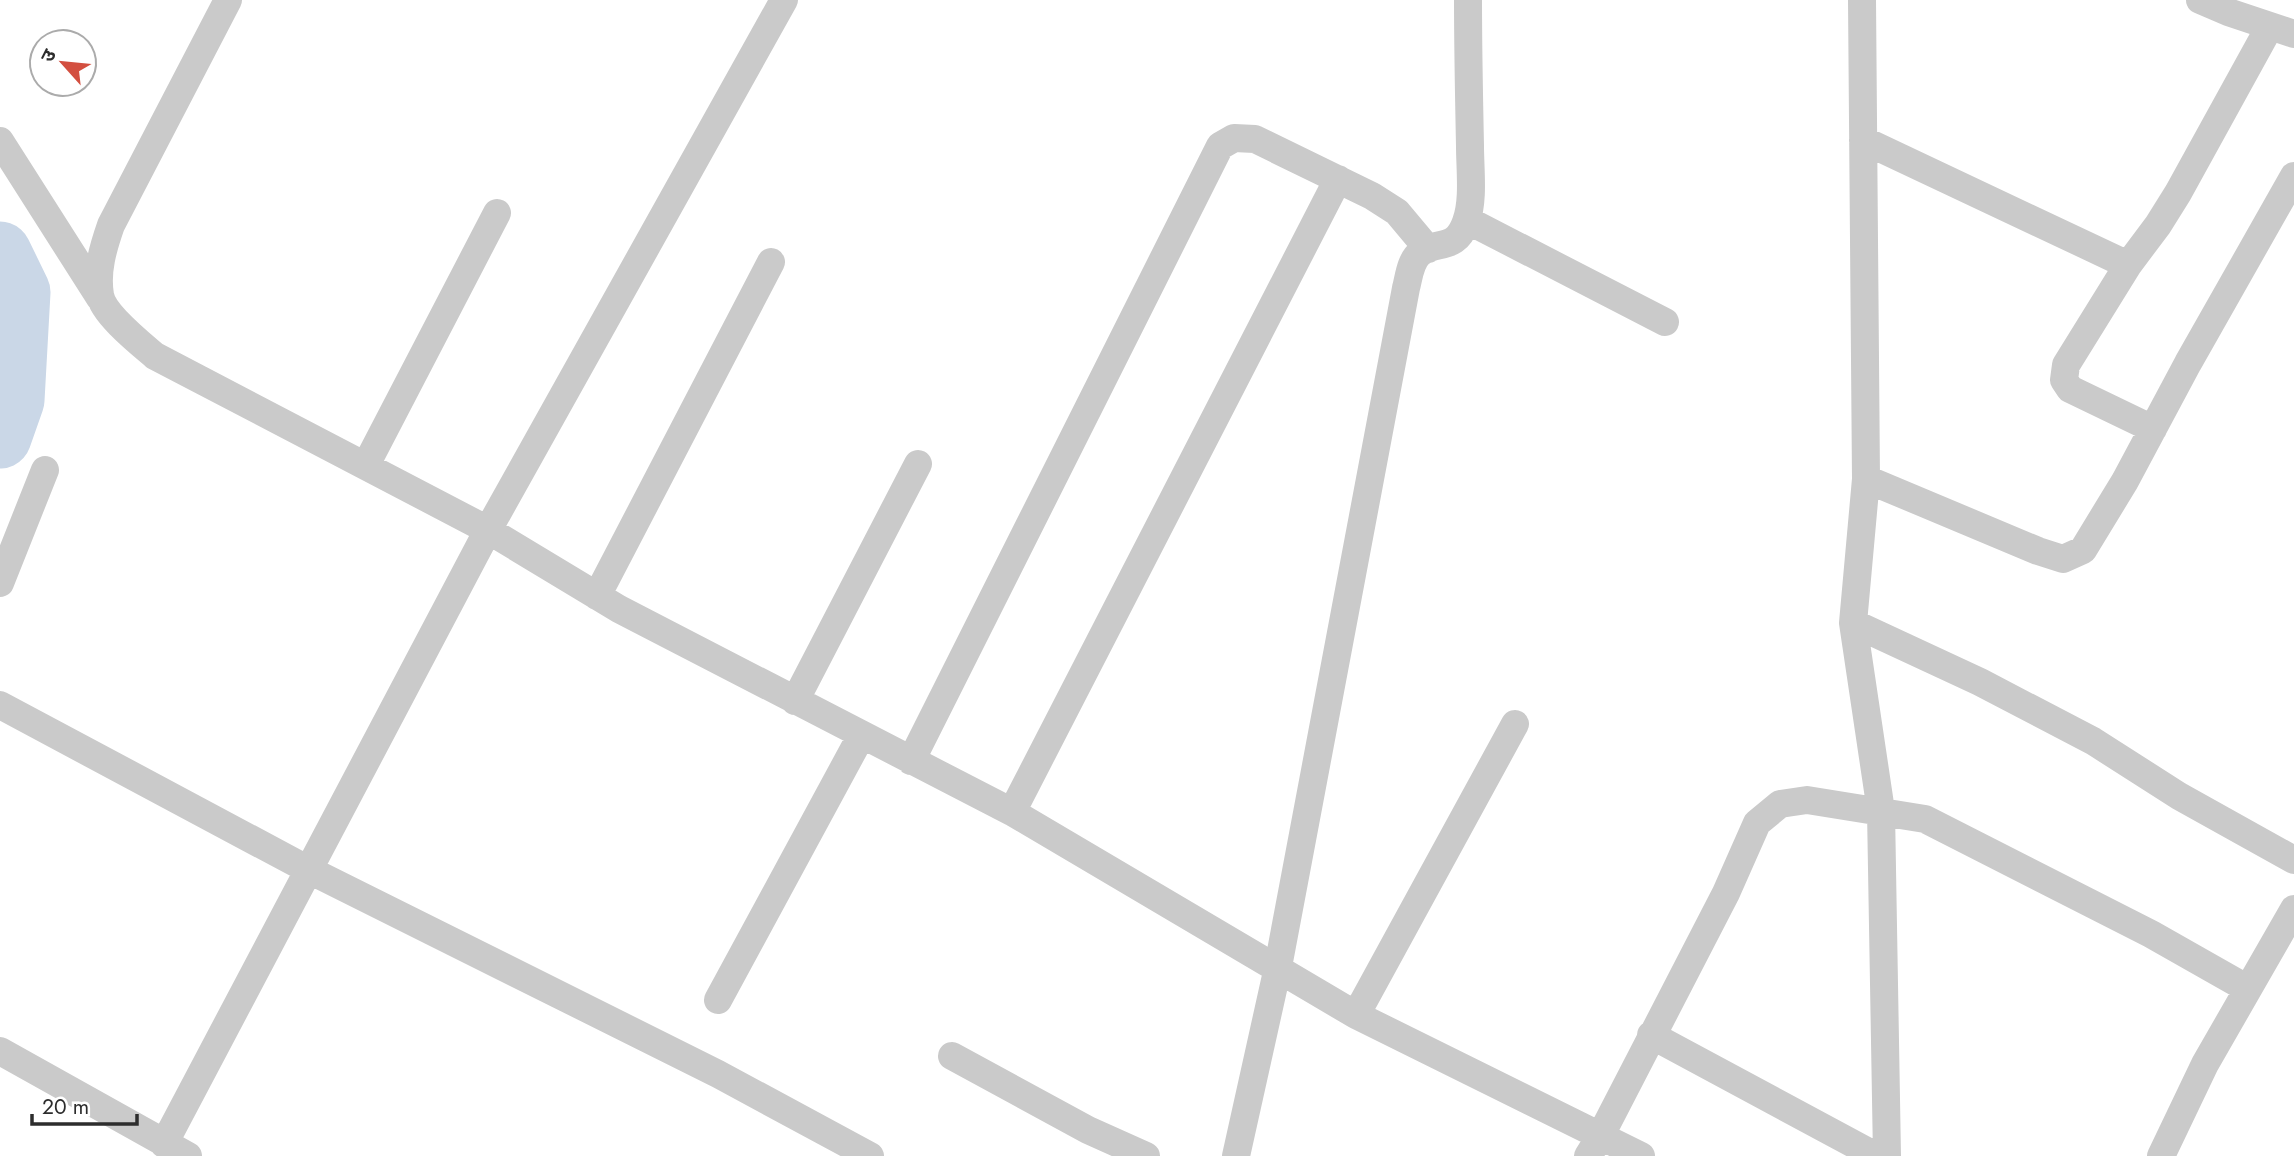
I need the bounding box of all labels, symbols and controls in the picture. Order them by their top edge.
north arrow [28,28,98,98]
text: उ [34,44,63,67]
scale bar [32,1082,136,1126]
text: 20 m [42,1092,89,1122]

